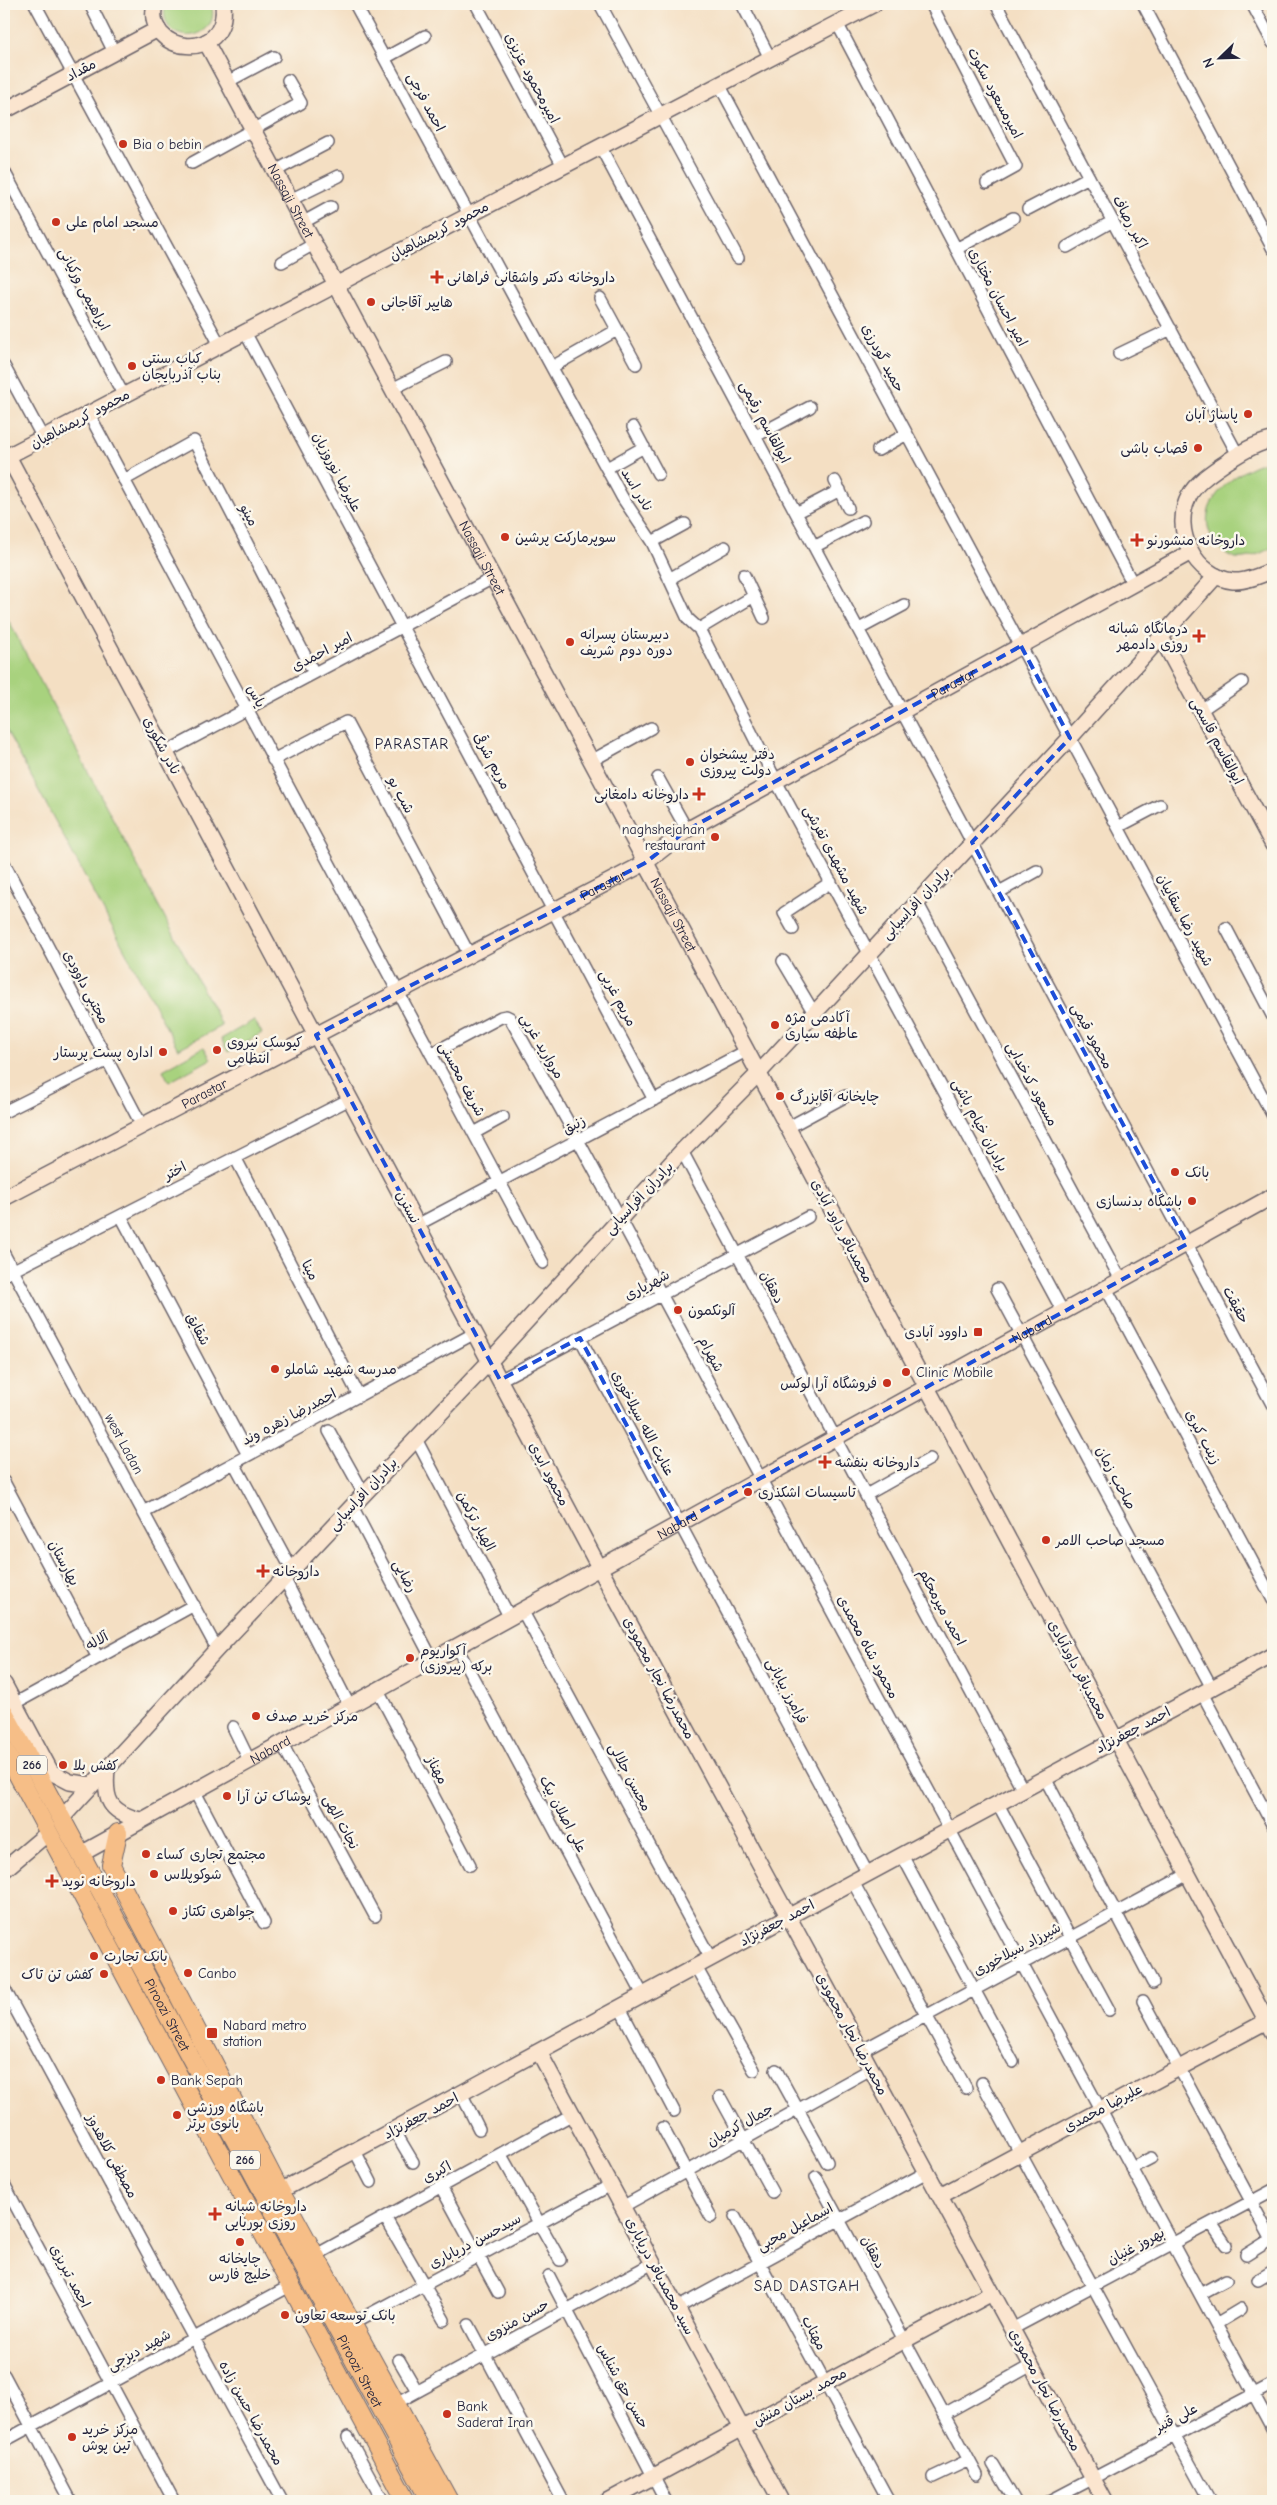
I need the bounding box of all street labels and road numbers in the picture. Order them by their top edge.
street label: امیرمحمود عزیزی [501,30,563,126]
street label: امیرمسعود سکوت [963,45,1026,142]
street label: مقداد [63,55,99,85]
street label: احمد فرجی [403,70,449,134]
street label: Nassaji Street [264,161,318,241]
street label: اکبر رصاف [1109,193,1151,251]
street label: محمود کریمشاهیان [386,198,492,264]
street label: ابراهیمی ورکیانی [55,245,113,333]
street label: امیر احسان مختاری [965,245,1031,349]
street label: حمید گودرزی [858,321,908,395]
street label: ابوالقاسم رقیمی [734,378,794,467]
street label: محمود کریمشاهیان [27,386,133,452]
street label: علیرضا نوروزیان [309,429,365,515]
street label: نادر اسد [617,465,657,515]
street label: مینو [235,500,262,530]
street label: Nassaji Street [456,518,510,598]
street label: امیر احمدی [289,629,355,675]
street label: Parastar [928,663,980,702]
street label: یاس [243,682,269,710]
street label: ابوالقاسم قاسمی [1185,695,1247,788]
street label: نادر شکوری [139,714,185,778]
street label: مریم شرقی [468,730,514,793]
street label: شب بو [384,773,418,816]
street label: شهید مشهدی تفرشی [800,802,872,918]
street label: برادران افراسیابی [878,863,954,943]
street label: Parastar [577,866,629,904]
street label: شهید رضا سقاییان [1153,871,1217,969]
street label: Nassaji Street [647,875,701,955]
street label: مجتبی داوودی [60,947,112,1027]
street label: مریم غربی [594,967,640,1030]
street label: محمود قیمی [1068,1000,1116,1072]
street label: مروارید غربی [516,1010,568,1082]
street label: شریف محسنی [435,1039,489,1119]
street label: مسعود کدخدایی [1002,1039,1061,1129]
street label: Parastar [179,1074,230,1112]
street label: برادران خیام باشی [947,1076,1012,1175]
street label: زنبق [560,1112,588,1138]
street label: اختر [160,1158,189,1184]
street label: برادران افراسیابی [601,1158,677,1238]
street label: محمدباقر داود آبادی [807,1176,877,1286]
street label: نسترن [392,1188,424,1226]
street label: مینا [298,1257,322,1283]
street label: شهریاری [621,1266,673,1304]
street label: دهقان [756,1268,788,1306]
street label: حقیقت [1219,1284,1253,1326]
street label: شقایق [182,1310,214,1348]
street label: Nabard [1009,1311,1055,1347]
street label: شهرام [693,1333,727,1376]
street label: عنایت الله سیلاخوری [608,1367,678,1479]
street label: احمدرضا زهره وند [239,1385,339,1449]
street label: زینب کبری [1182,1407,1224,1467]
street label: west Ladan [101,1411,147,1477]
street label: محمود ابدی [525,1439,573,1509]
street label: صاحب زمان [1092,1444,1140,1512]
street label: برادران افراسیابی [325,1454,401,1534]
street label: الهیار ترکمن [453,1488,499,1554]
street label: Nabard [654,1507,700,1543]
street label: بهارستان [45,1537,83,1589]
street label: رضایی [389,1557,421,1595]
street label: احمد میرمحکم [913,1566,969,1649]
street label: محمود شاه محمدی [834,1592,902,1702]
street label: محمدرضا نجار محمودی [620,1614,698,1742]
street label: محمدباقر داودآبادی [1045,1617,1111,1723]
street label: آلاله [83,1628,112,1654]
street label: فرامرز بیابانی [763,1655,811,1727]
street label: احمد جعفرنژاد [1093,1703,1173,1757]
street label: Nabard [247,1732,293,1768]
street label: محسن جلالی [605,1740,655,1814]
street label: مهناز [422,1752,451,1787]
road number: 266 [17,1756,47,1774]
street label: علی اصلان بیک [536,1773,590,1855]
street label: نجات الهی [320,1792,362,1852]
street label: احمد جعفرنژاد [737,1896,817,1950]
street label: شیرزاد سیلاخوری [970,1919,1064,1979]
street label: محمدرضا نجار محمودی [813,1970,891,2098]
street label: Piroozi Street [141,1976,194,2055]
street label: علیرضا محمدی [1061,2080,1145,2136]
street label: احمد جعفرنژاد [381,2089,461,2143]
street label: جمال کرمیان [704,2100,776,2150]
street label: مصطفی کلاهدوز [82,2110,141,2201]
road number: 266 [230,2150,260,2170]
street label: اکبری [420,2157,454,2187]
street label: اسماعیل محبی [754,2199,836,2255]
street label: سیدحسن دریاباری [426,2210,524,2272]
street label: سید محمدباقر دریاباری [622,2214,698,2338]
street label: بهروز غنیان [1104,2224,1168,2268]
street label: دهقان [857,2233,889,2271]
street label: احمد تبریزی [46,2241,94,2311]
street label: حسن منزوی [482,2296,552,2344]
street label: مهتاب [798,2313,830,2353]
street label: شهید دیزجی [104,2326,174,2374]
street label: محمدرضا نجار محمودی [1006,2326,1084,2454]
street label: Piroozi Street [333,2332,387,2411]
street label: حسن حق شناس [593,2341,653,2431]
street label: محمدرضا حسن زاده [215,2358,287,2468]
street label: محمد بستان منش [750,2364,850,2430]
street label: علی قنبر [1151,2400,1200,2437]

